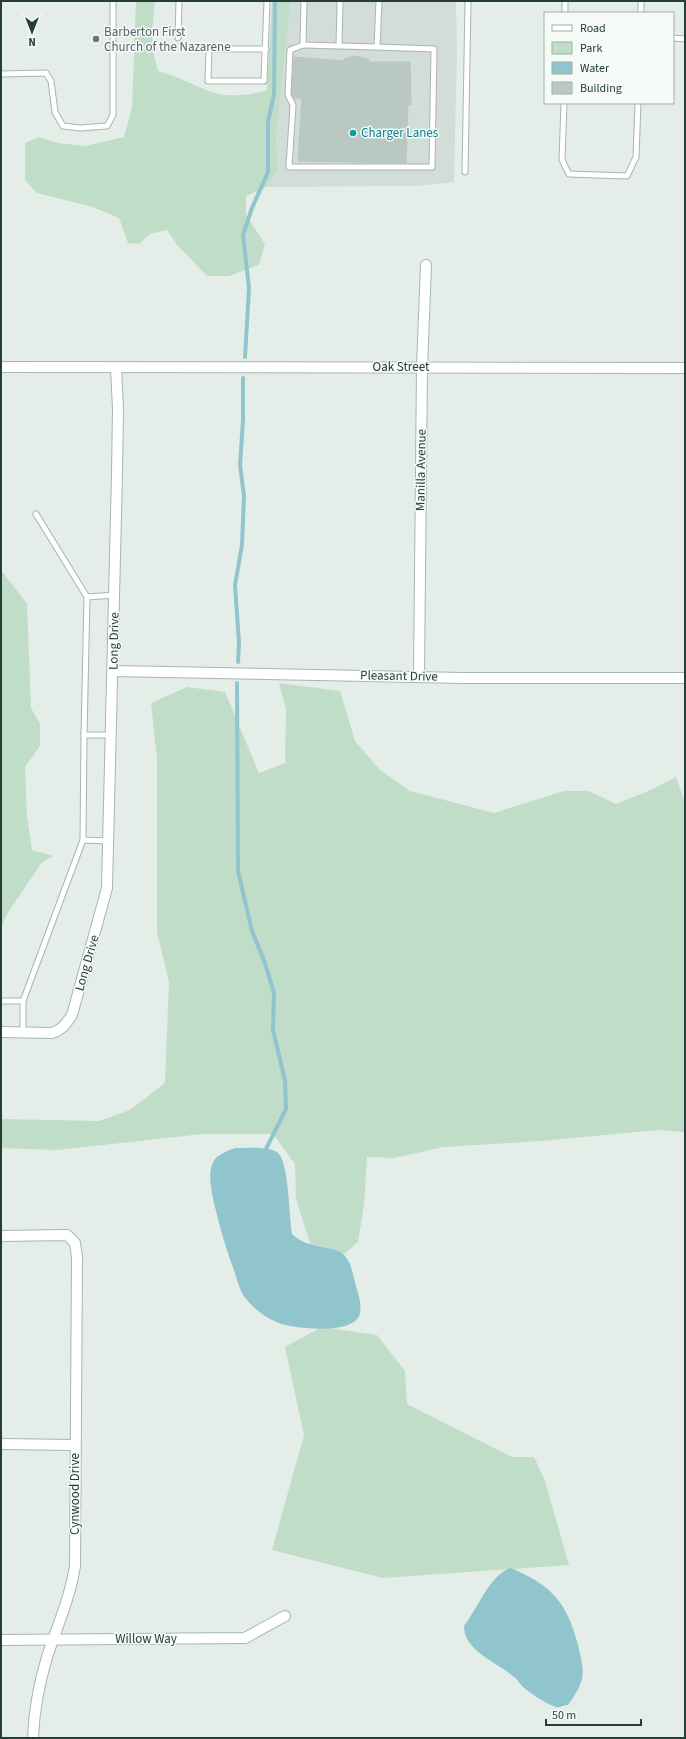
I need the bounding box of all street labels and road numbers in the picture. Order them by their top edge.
street label: Oak Street [373,358,430,376]
street label: Manilla Avenue [411,429,431,511]
street label: Long Drive [104,612,124,670]
street label: Pleasant Drive [360,666,438,686]
street label: Long Drive [70,933,104,993]
street label: Cynwood Drive [66,1453,84,1535]
street label: Willow Way [115,1630,177,1648]

